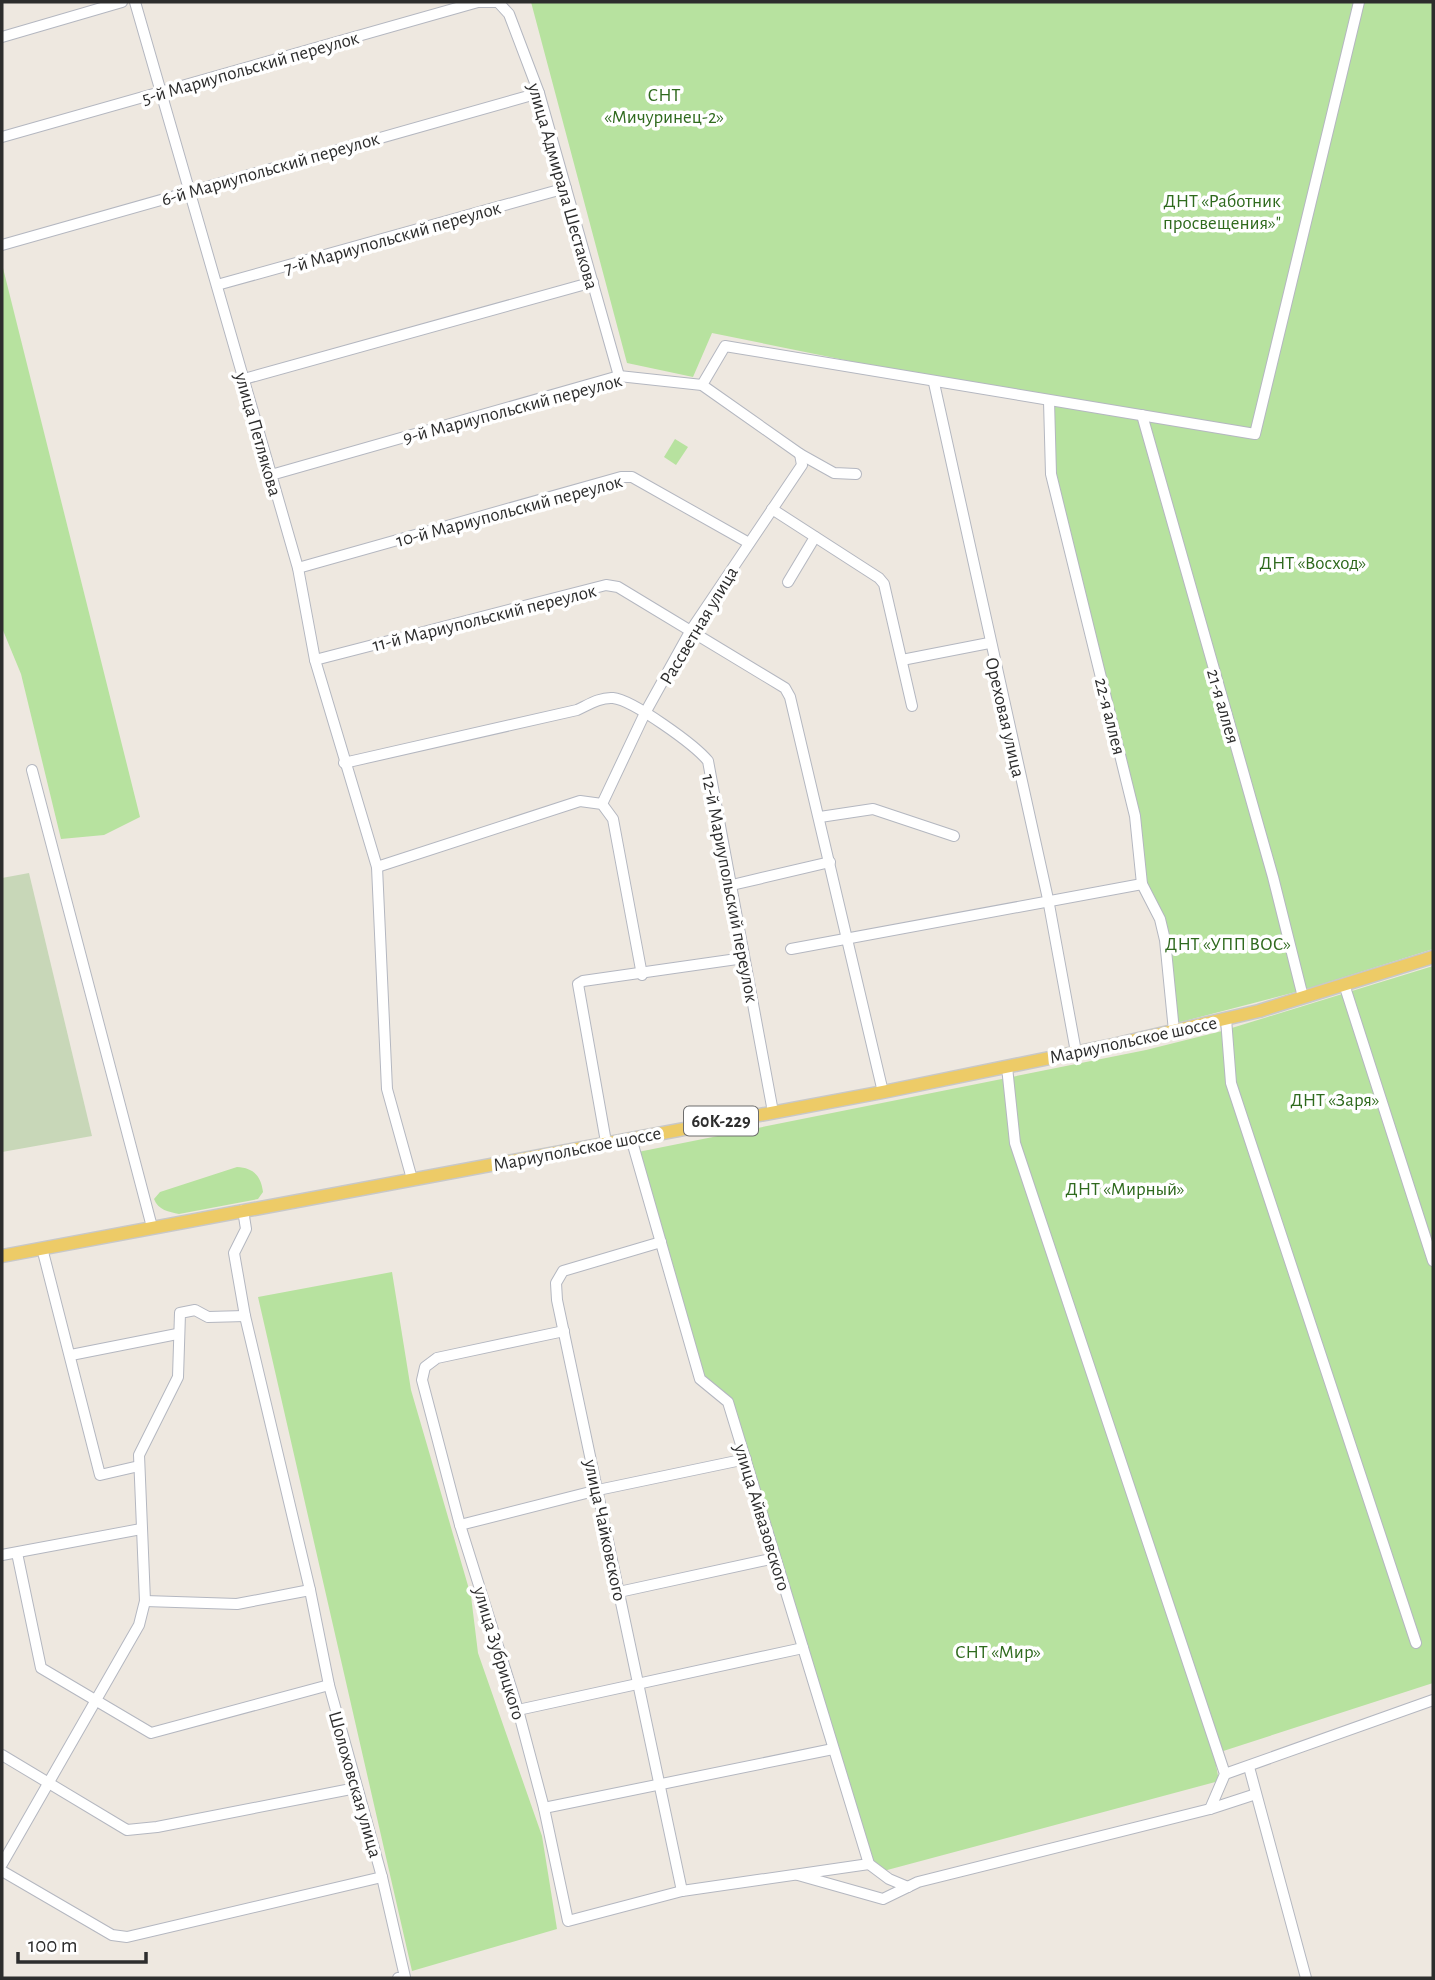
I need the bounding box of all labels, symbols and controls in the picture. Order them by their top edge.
street label: 5-й Мариупольский переулок [140,28,361,109]
street label: улица Адмирала Шестакова [524,80,601,292]
park label: СНТ «Мичуринец-2» [604,86,724,127]
street label: 6-й Мариупольский переулок [159,129,382,210]
park label: ДНТ «Работник просвещения»" [1163,192,1281,233]
street label: 7-й Мариупольский переулок [282,198,503,279]
street label: улица Петлякова [231,369,284,499]
street label: 9-й Мариупольский переулок [401,371,624,448]
street label: 10-й Мариупольский переулок [394,472,625,551]
park label: ДНТ «Восход» [1260,554,1366,573]
street label: Рассветная улица [657,563,742,688]
street label: 11-й Мариупольский переулок [371,581,598,655]
street label: Ореховая улица [981,655,1028,780]
street label: 21-я аллея [1203,667,1242,746]
street label: 22-я аллея [1091,676,1128,757]
street label: 12-й Мариупольский переулок [698,773,761,1004]
park label: ДНТ «УПП ВОС» [1165,935,1291,954]
street label: Мариупольское шоссе [1048,1013,1219,1068]
park label: ДНТ «Заря» [1290,1091,1380,1110]
road number: 60К-229 [684,1106,758,1136]
street label: Мариупольское шоссе [492,1124,663,1175]
park label: ДНТ «Мирный» [1065,1180,1185,1199]
street label: улица Айвазовского [730,1441,793,1593]
street label: улица Чайковского [580,1457,629,1603]
street label: улица Зубрицкого [469,1584,528,1722]
park label: СНТ «Мир» [955,1643,1041,1662]
street label: Шолоховская улица [325,1709,385,1860]
scale bar [18,1920,145,1964]
text: 100 m [28,1935,78,1956]

